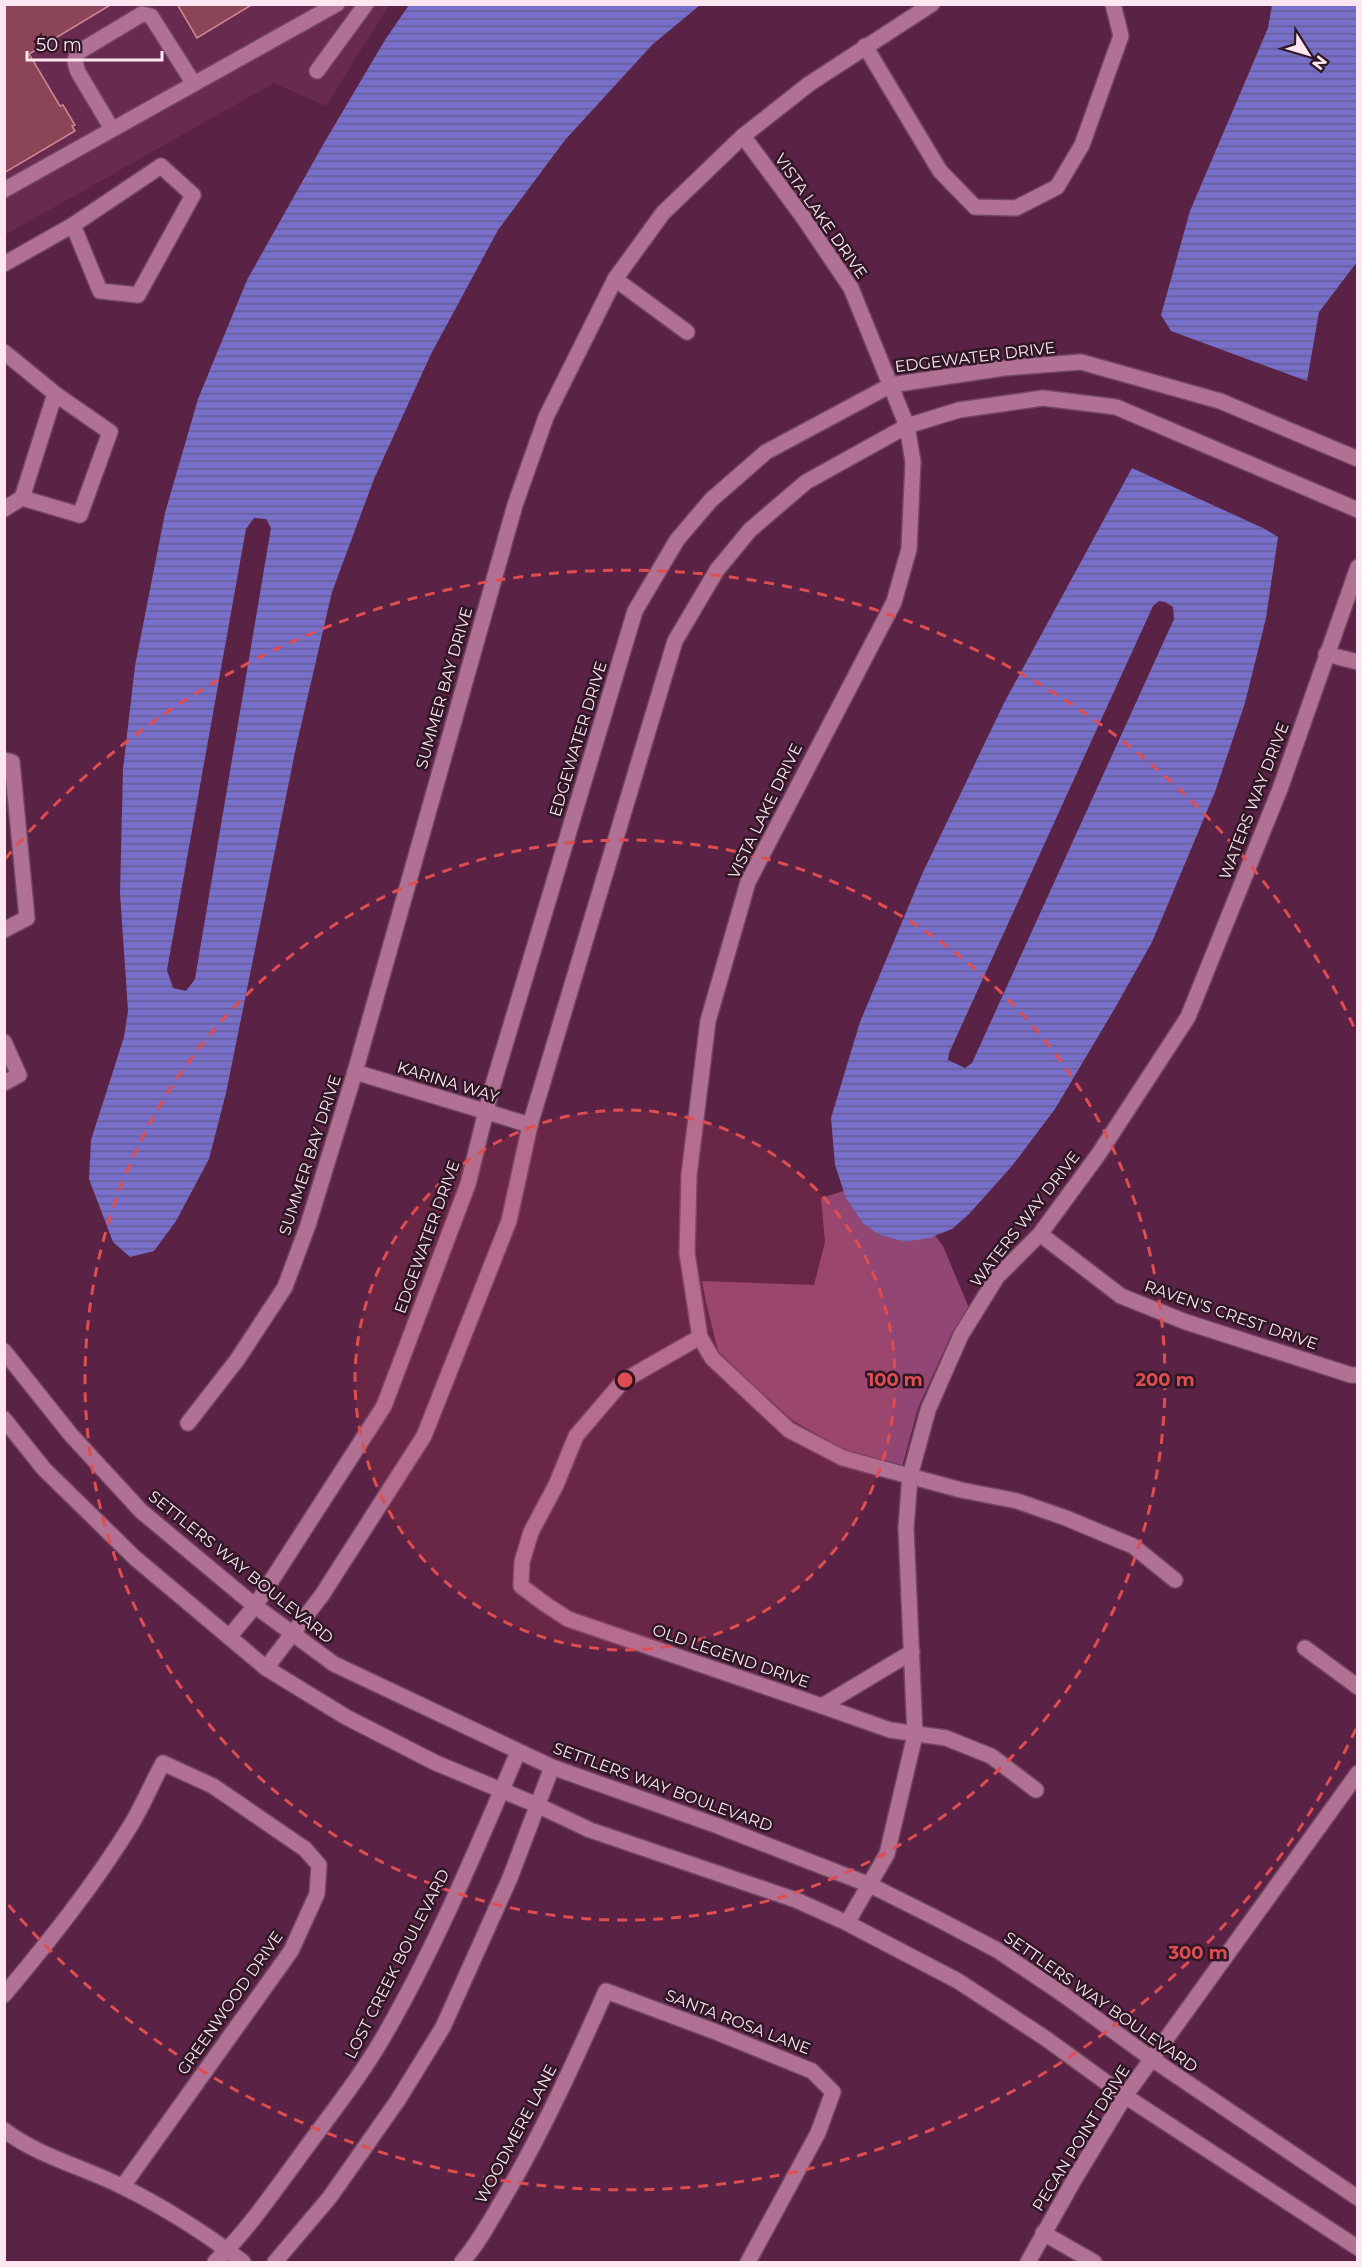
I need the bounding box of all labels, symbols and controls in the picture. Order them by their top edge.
scale bar [27,24,162,62]
north arrow [1278,24,1338,84]
text: 50 m [36,34,82,56]
text: N [1308,52,1331,74]
street label: VISTA LAKE DRIVE [771,150,871,282]
street label: EDGEWATER DRIVE [894,338,1056,376]
street label: SUMMER BAY DRIVE [412,605,476,771]
street label: EDGEWATER DRIVE [545,659,611,819]
street label: WATERS WAY DRIVE [1215,720,1293,882]
street label: VISTA LAKE DRIVE [724,740,806,882]
street label: KARINA WAY [395,1057,502,1107]
street label: SUMMER BAY DRIVE [275,1072,345,1238]
street label: WATERS WAY DRIVE [966,1147,1084,1291]
street label: EDGEWATER DRIVE [390,1158,464,1316]
street label: RAVEN'S CREST DRIVE [1142,1276,1320,1354]
text: 100 m [867,1369,923,1391]
text: 200 m [1135,1369,1195,1391]
centre of rings [615,1370,635,1390]
street label: SETTLERS WAY BOULEVARD [145,1487,337,1647]
street label: OLD LEGEND DRIVE [650,1620,812,1692]
street label: SETTLERS WAY BOULEVARD [551,1738,775,1836]
street label: LOST CREEK BOULEVARD [341,1866,453,2062]
street label: GREENWOOD DRIVE [173,1928,287,2078]
street label: SETTLERS WAY BOULEVARD [1001,1928,1201,2076]
text: 300 m [1167,1942,1228,1964]
street label: SANTA ROSA LANE [663,1986,813,2058]
street label: WOODMERE LANE [471,2061,561,2207]
street label: PECAN POINT DRIVE [1028,2061,1134,2215]

